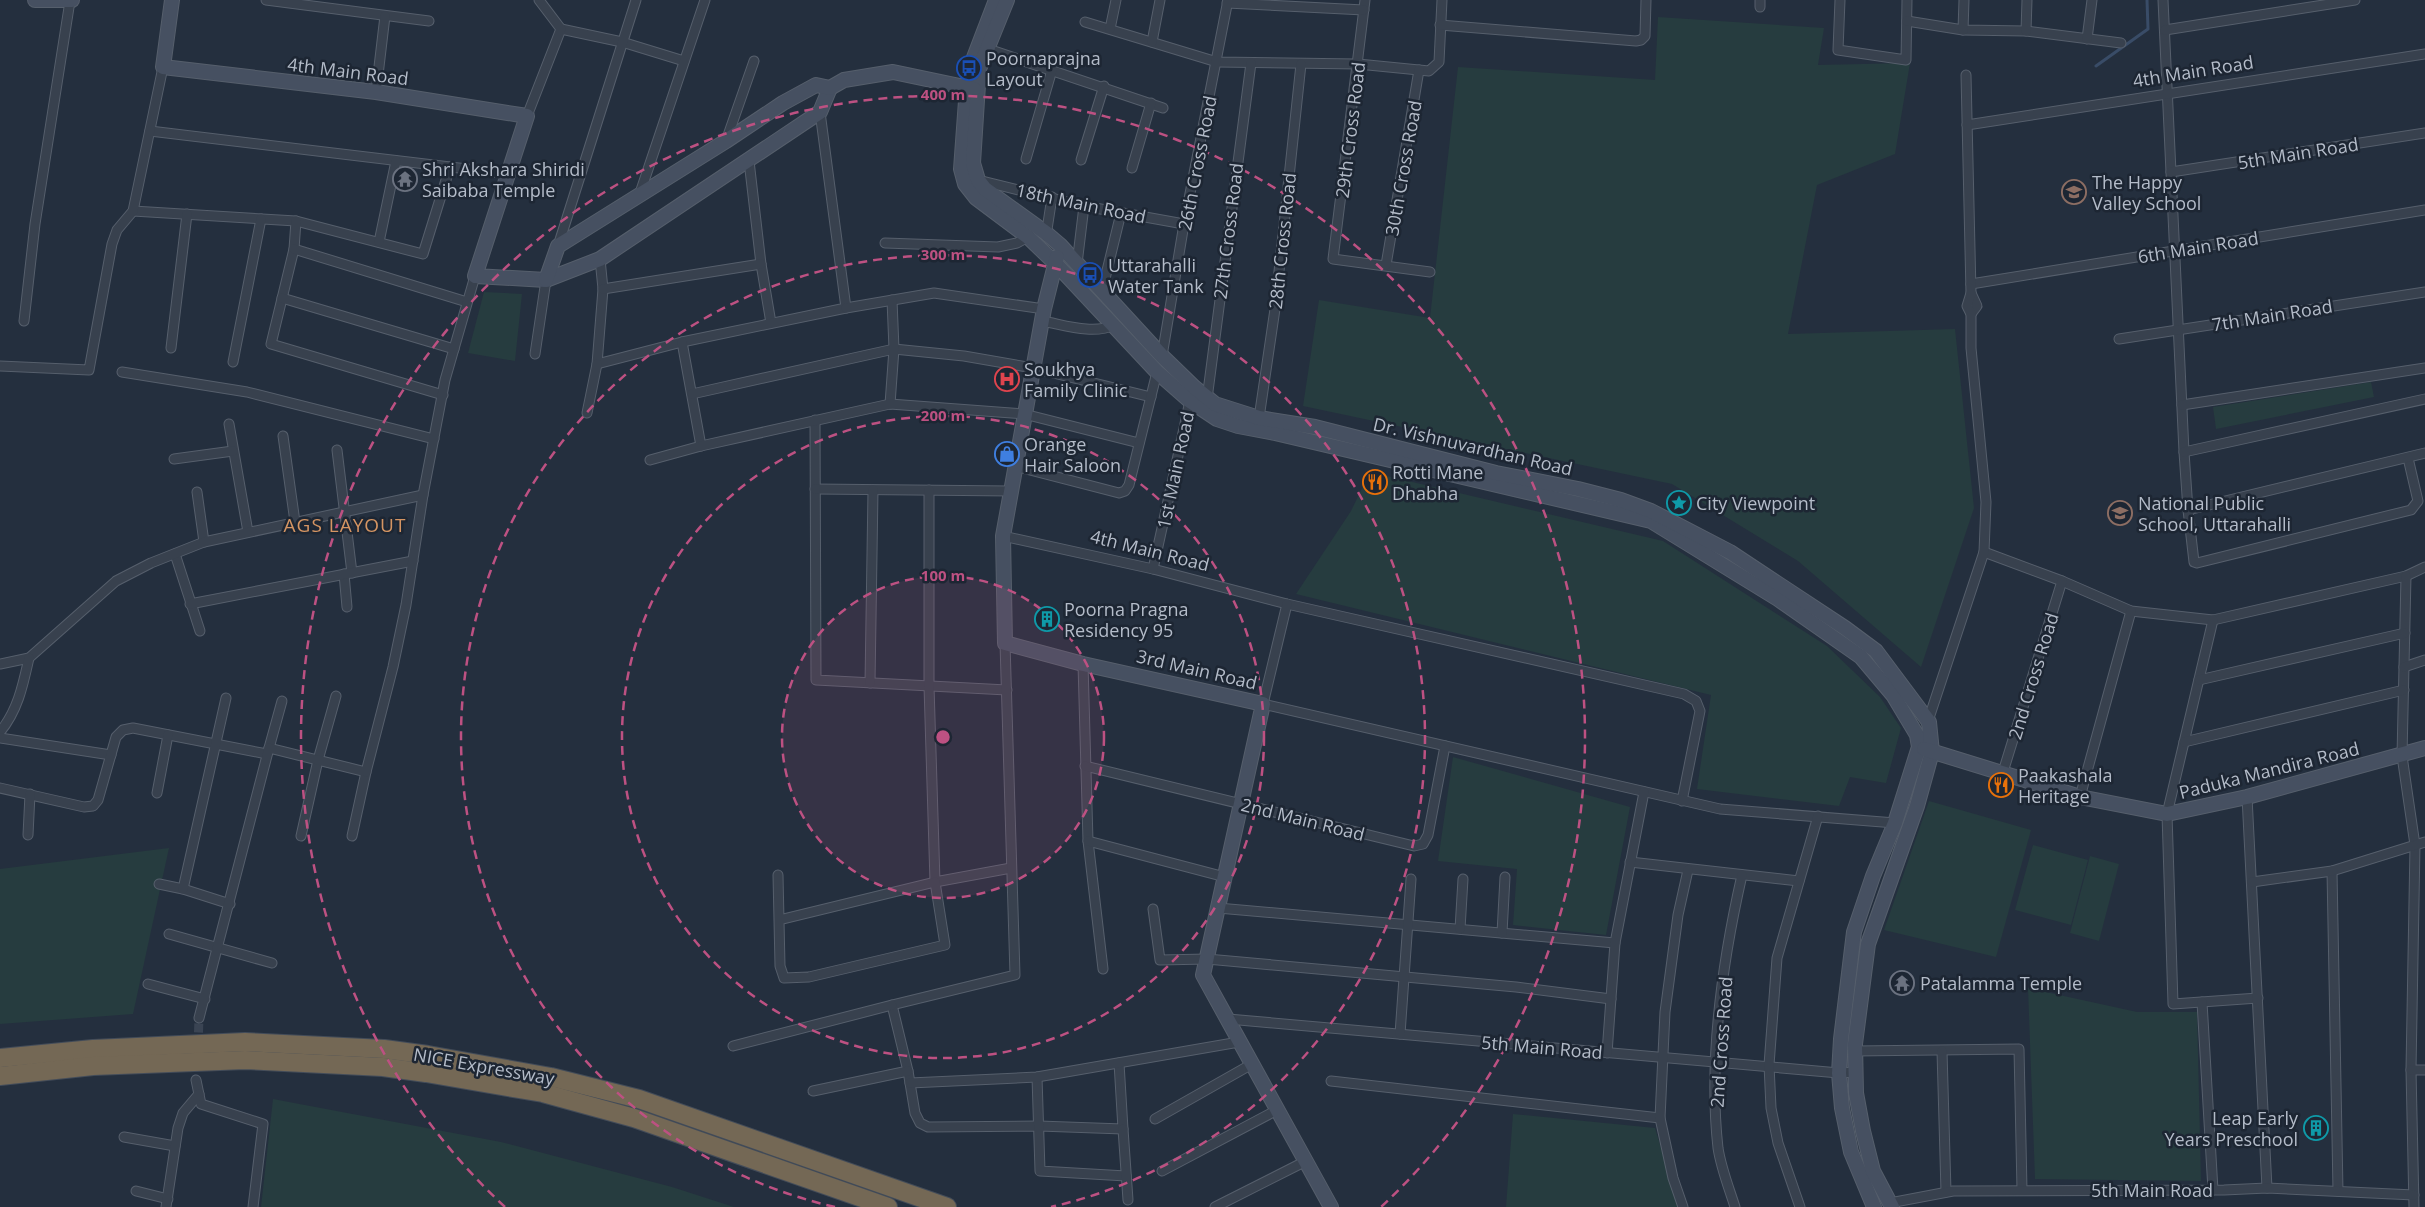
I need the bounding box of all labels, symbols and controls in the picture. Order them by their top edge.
place label: Poornaprajna Layout [986,46,1101,91]
street label: 4th Main Road [2131,50,2255,92]
street label: 4th Main Road [286,52,410,90]
bus stop icon: Poornaprajna Layout [956,55,982,81]
street label: 29th Cross Road [1330,61,1370,199]
text: 400 m [921,84,965,104]
street label: 26th Cross Road [1172,93,1222,233]
street label: 30th Cross Road [1379,98,1427,238]
street label: 5th Main Road [2236,132,2360,174]
place label: Shri Akshara Shiridi Saibaba Temple [422,157,585,202]
street label: 27th Cross Road [1208,162,1248,300]
temple icon: Shri Akshara Shiridi Saibaba Temple [392,166,418,192]
place label: The Happy Valley School [2092,170,2201,215]
street label: 28th Cross Road [1263,172,1301,310]
street label: 18th Main Road [1014,178,1148,228]
school or university icon: The Happy Valley School [2061,179,2087,205]
street label: 6th Main Road [2136,226,2260,268]
text: 300 m [921,244,965,264]
place label: Uttarahalli Water Tank [1108,253,1204,298]
bus stop icon: Uttarahalli Water Tank [1077,262,1103,288]
street label: 7th Main Road [2210,294,2334,336]
place label: Soukhya Family Clinic [1024,357,1128,402]
hospital icon: Soukhya Family Clinic [994,366,1020,392]
text: 200 m [921,405,965,425]
street label: 1st Main Road [1151,409,1199,531]
street label: Dr. Vishnuvardhan Road [1371,411,1575,481]
place label: Orange Hair Saloon [1024,432,1121,477]
shop icon: Orange Hair Saloon [994,441,1020,467]
place label: Rotti Mane Dhabha [1392,460,1483,505]
restaurant icon: Rotti Mane Dhabha [1362,469,1388,495]
place icon: City Viewpoint [1666,490,1692,516]
place label: City Viewpoint [1696,491,1815,515]
place label: National Public School, Uttarahalli [2138,491,2291,536]
school or university icon: National Public School, Uttarahalli [2107,500,2133,526]
district label: AGS LAYOUT [284,512,406,538]
street label: 4th Main Road [1088,524,1212,576]
text: 100 m [921,565,965,585]
place label: Poorna Pragna Residency 95 [1064,597,1189,642]
building icon: Poorna Pragna Residency 95 [1034,606,1060,632]
street label: 2nd Cross Road [2002,610,2064,742]
street label: 3rd Main Road [1134,644,1260,694]
centre of rings [934,728,952,746]
street label: Paduka Mandira Road [2176,736,2362,804]
place label: Paakashala Heritage [2018,763,2112,808]
restaurant icon: Paakashala Heritage [1988,772,2014,798]
street label: 2nd Main Road [1239,792,1367,846]
temple icon: Patalamma Temple [1889,970,1915,996]
place label: Patalamma Temple [1920,971,2082,995]
street label: 2nd Cross Road [1704,976,1738,1108]
street label: 5th Main Road [1480,1030,1604,1064]
street label: NICE Expressway [412,1042,557,1090]
place label: Leap Early Years Preschool [2164,1106,2299,1151]
building icon: Leap Early Years Preschool [2303,1115,2329,1141]
street label: 5th Main Road [2091,1178,2213,1202]

